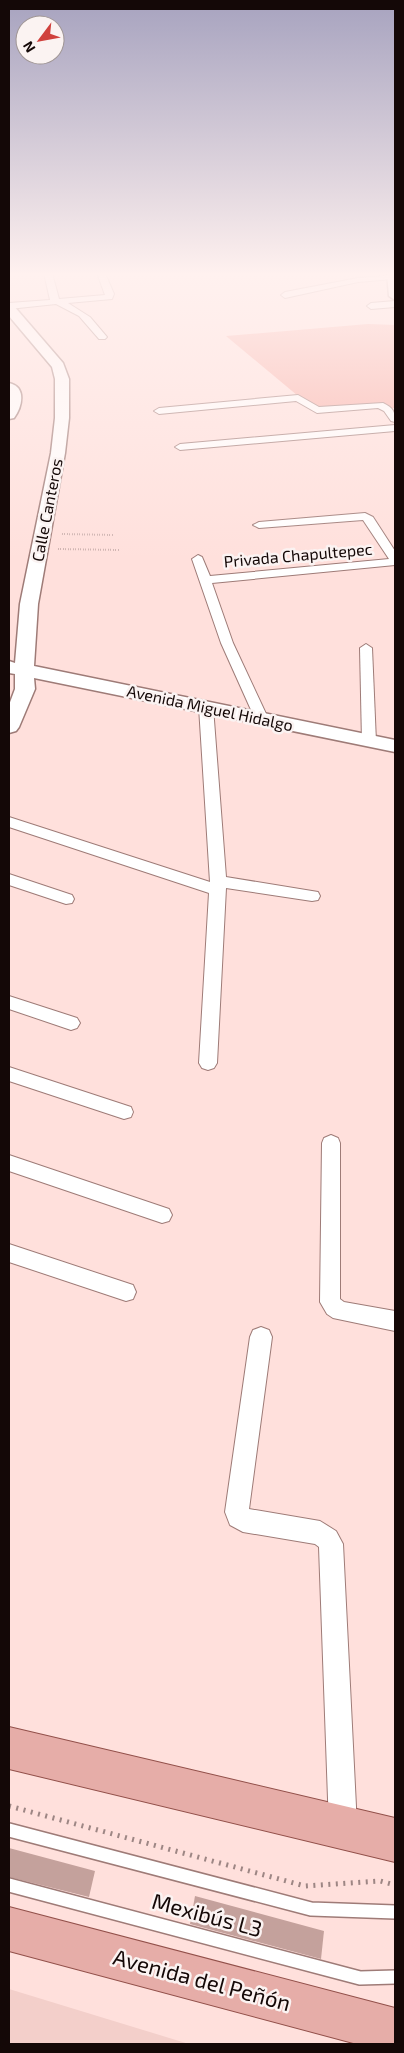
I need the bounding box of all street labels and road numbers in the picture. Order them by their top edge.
street label: Calle Canteros [27,457,66,563]
street label: Privada Chapultepec [223,539,373,570]
street label: Avenida Miguel Hidalgo [125,681,295,734]
street label: Mexibús L3 [149,1887,265,1941]
street label: Avenida del Peñón [111,1943,294,2015]

